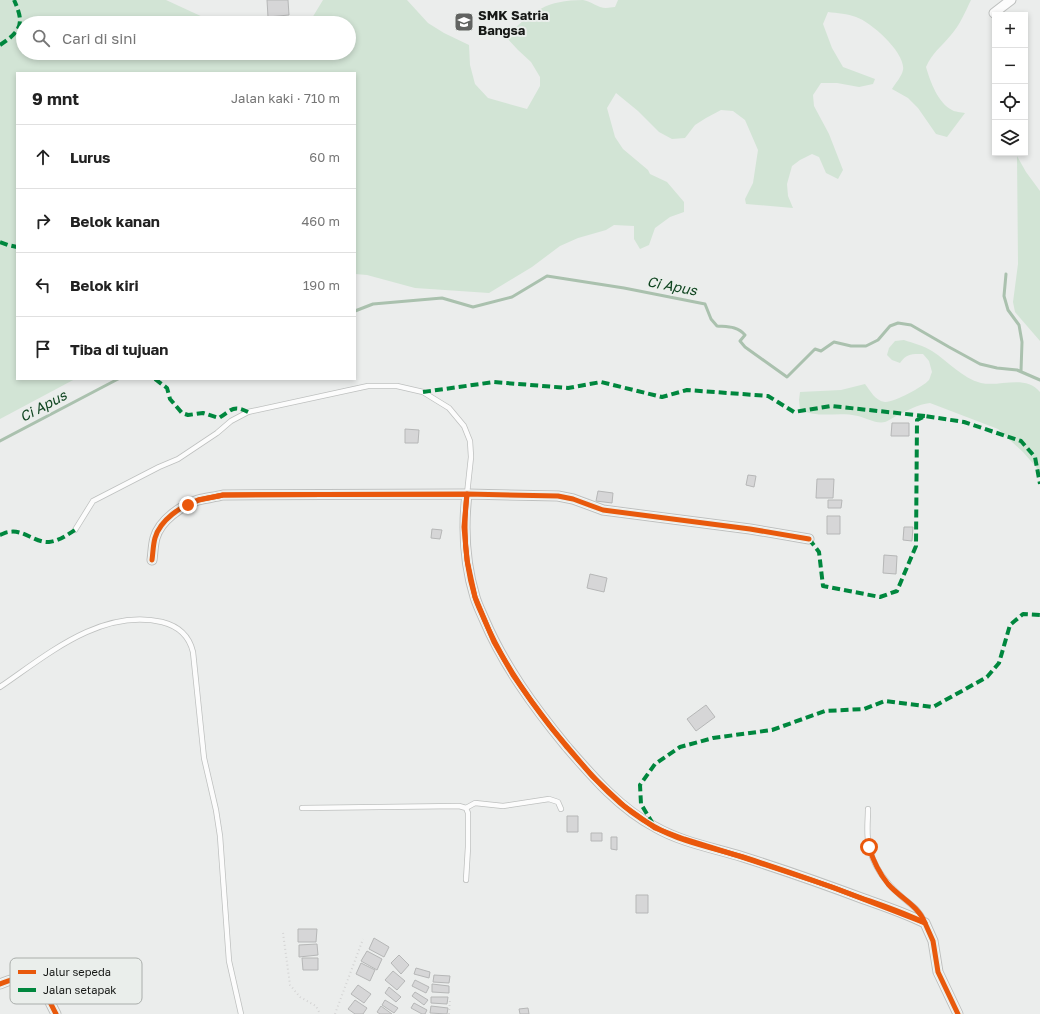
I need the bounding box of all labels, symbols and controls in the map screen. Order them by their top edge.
place label: SMK Satria Bangsa [478,7,549,38]
school or university icon: SMK Satria Bangsa [453,11,475,33]
map controls [992,12,1028,156]
button: + [992,12,1028,48]
search box [16,16,356,60]
icon: search [30,27,52,49]
text: Cari di sini [62,29,137,47]
button: − [992,48,1028,84]
button: locate [992,84,1028,120]
text: 9 mnt [32,88,79,109]
text: Jalan kaki · 710 m [231,90,340,106]
button: layers [992,120,1028,156]
icon: ahead [32,146,54,168]
text: Lurus [70,148,111,166]
text: 60 m [309,149,340,165]
icon: right [32,210,54,232]
text: Belok kanan [70,212,160,230]
text: 460 m [301,213,340,229]
water label: Ci Apus [646,272,699,299]
icon: left [32,274,54,296]
text: Belok kiri [70,276,139,294]
text: 190 m [303,277,340,293]
icon: arrive [32,338,54,360]
text: Tiba di tujuan [70,340,168,358]
water label: Ci Apus [16,386,70,425]
route end [179,496,197,514]
route start [860,838,878,856]
legend [10,958,142,1004]
text: Jalur sepeda [43,965,111,978]
text: Jalan setapak [43,983,117,996]

